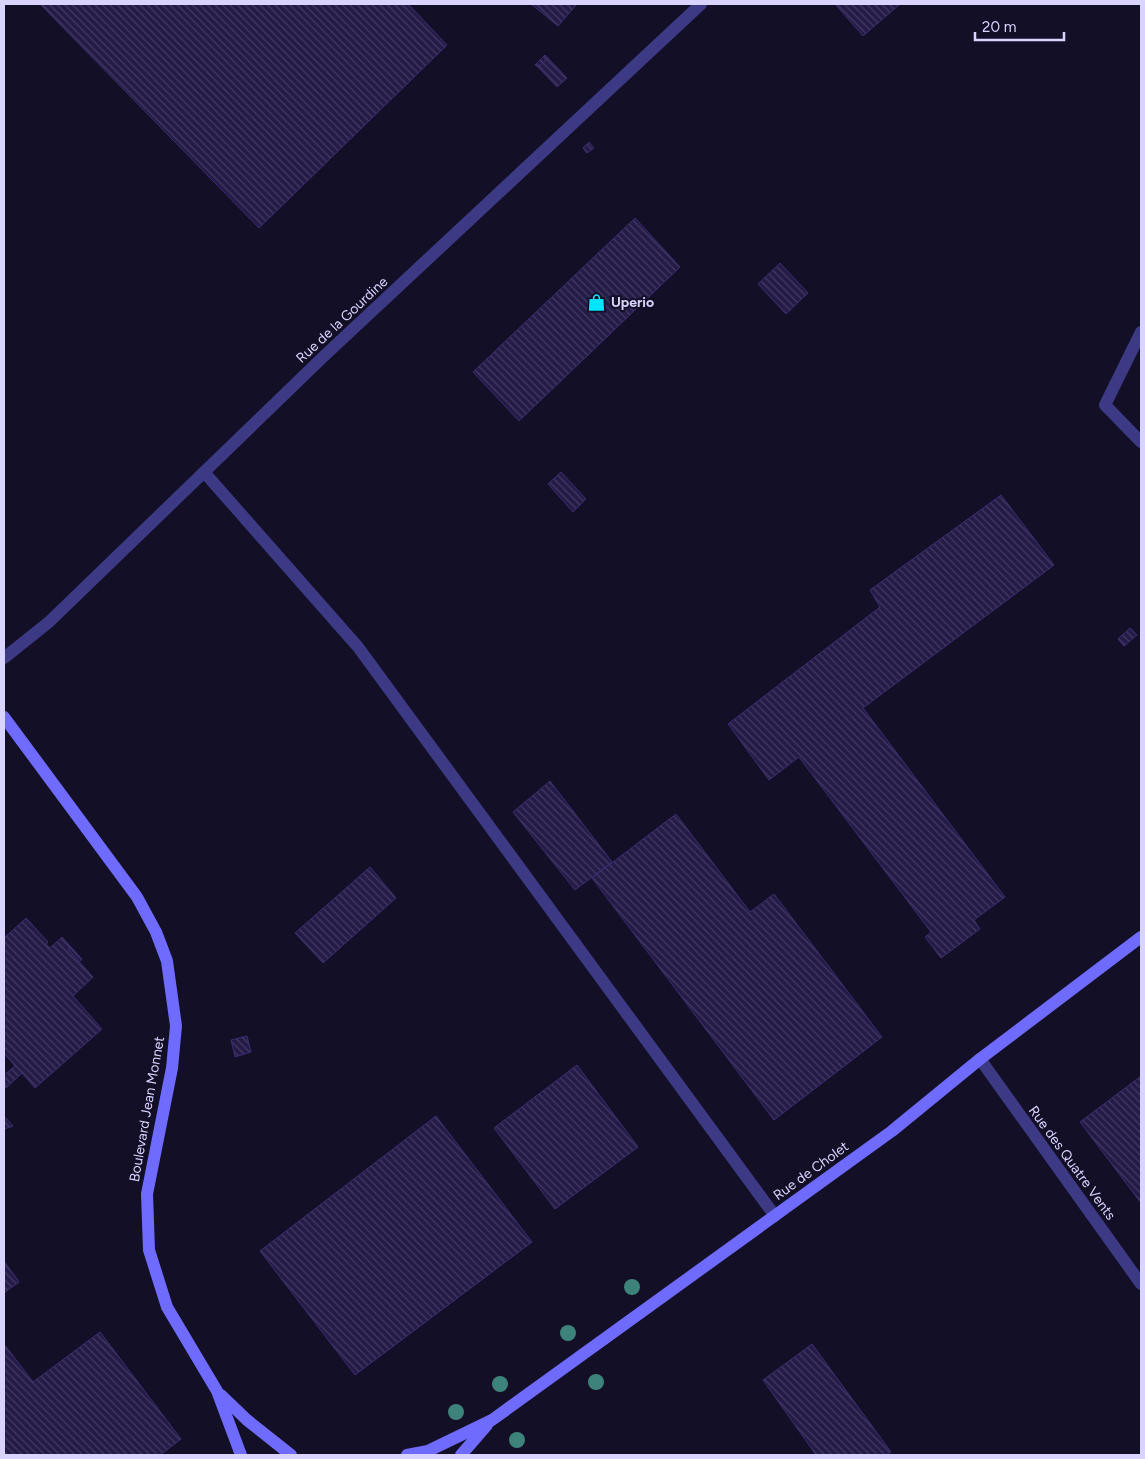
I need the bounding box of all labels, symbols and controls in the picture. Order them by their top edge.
scale bar [975,10,1064,42]
text: 20 m [982,18,1016,36]
street label: Rue de la Gourdine [293,273,392,367]
shop icon: Uperio [587,292,607,312]
place label: Uperio [611,294,654,311]
street label: Boulevard Jean Monnet [126,1035,168,1183]
street label: Rue des Quatre Vents [1025,1103,1119,1223]
street label: Rue de Cholet [770,1138,852,1204]

